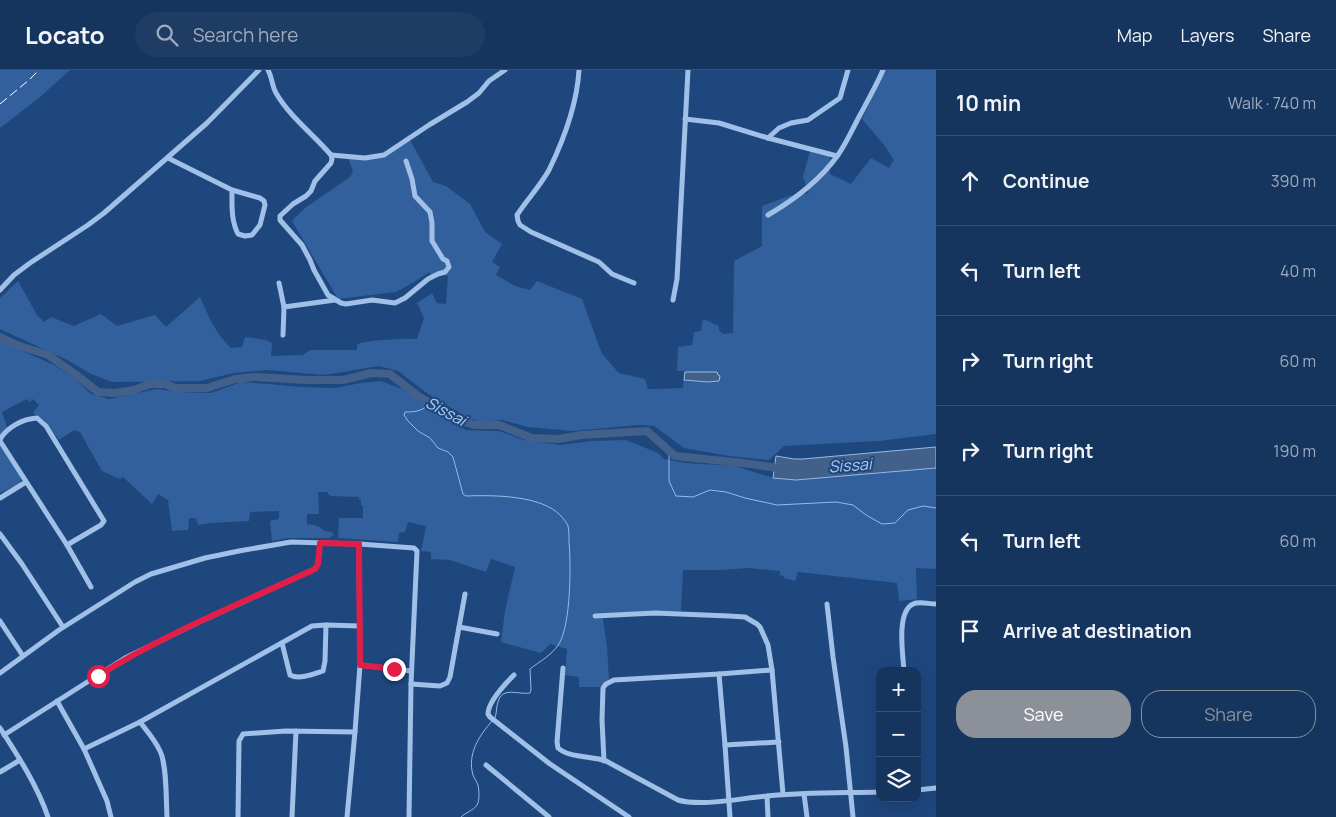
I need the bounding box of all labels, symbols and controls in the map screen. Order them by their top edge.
search box [135,12,485,57]
text: Locato [25,18,105,51]
icon: search [153,21,181,49]
text: Search here [193,22,298,48]
text: Map [1117,23,1152,47]
text: Layers [1180,23,1234,47]
text: Share [1262,23,1311,47]
text: 10 min [956,89,1021,117]
text: Walk · 740 m [1228,92,1316,114]
icon: ahead [956,167,984,195]
text: Continue [1003,168,1089,194]
text: 390 m [1271,170,1316,192]
icon: left [956,257,984,285]
text: Turn left [1003,258,1081,284]
text: 40 m [1280,260,1316,282]
icon: right [956,347,984,375]
text: Turn right [1003,348,1093,374]
text: 60 m [1280,350,1316,372]
water label: Sissai [422,391,472,432]
icon: right [956,437,984,465]
text: Turn right [1003,438,1093,464]
text: 190 m [1273,440,1316,462]
water label: Sissai [828,452,874,477]
icon: left [956,527,984,555]
text: Turn left [1003,528,1081,554]
text: 60 m [1280,530,1316,552]
icon: arrive [956,617,984,645]
text: Arrive at destination [1003,618,1192,644]
route end [383,658,406,681]
route start [87,665,110,688]
map controls [876,667,921,802]
button: + [876,667,921,712]
button: Save [956,690,1131,738]
button: Share [1141,690,1316,738]
button: − [876,712,921,757]
button: layers [876,757,921,802]

